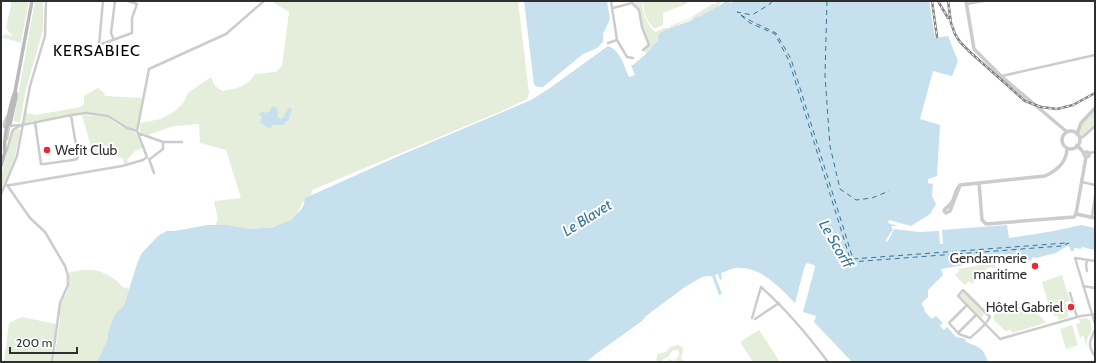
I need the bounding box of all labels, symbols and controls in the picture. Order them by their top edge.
district label: KERSABIEC [53,41,141,60]
place label: Wefit Club [55,141,118,159]
marker: Wefit Club [42,145,52,155]
water label: Le Blavet [559,196,615,240]
water label: Le Scorff [815,217,858,272]
place label: Gendarmerie maritime [950,249,1027,283]
marker: Gendarmerie maritime [1030,261,1040,271]
place label: Hôtel Gabriel [986,298,1064,316]
marker: Hôtel Gabriel [1066,302,1076,312]
scale bar [10,329,77,355]
text: 200 m [16,335,52,350]

